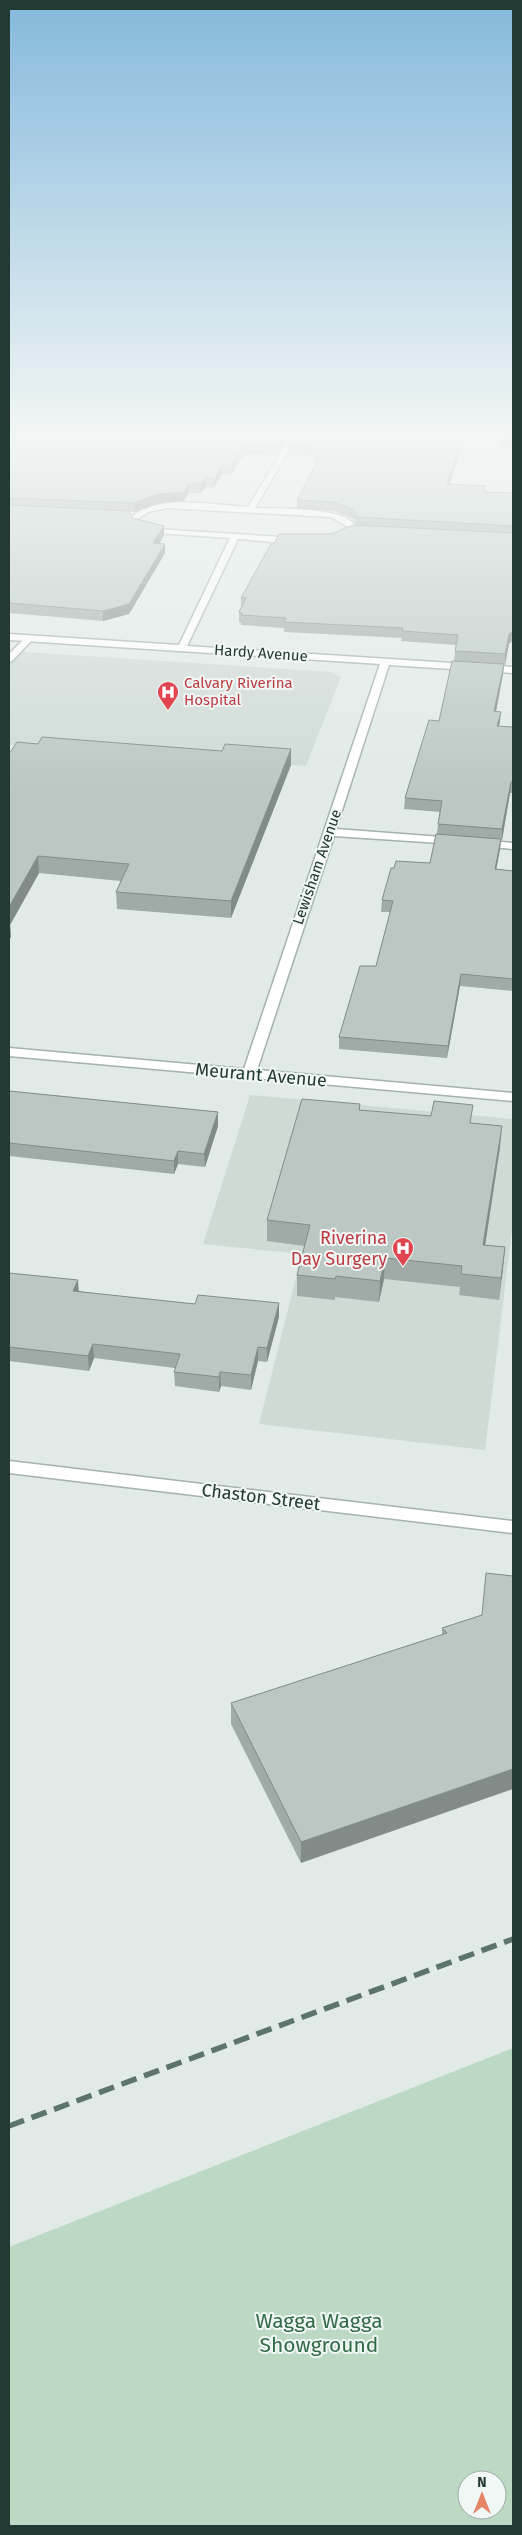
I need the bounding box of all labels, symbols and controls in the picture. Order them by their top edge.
street label: Hardy Avenue [214,641,308,665]
place label: Calvary Riverina Hospital [184,674,293,709]
hospital icon: Calvary Riverina Hospital [156,680,180,711]
street label: Lewisham Avenue [289,807,345,927]
street label: Meurant Avenue [194,1058,328,1092]
place label: Riverina Day Surgery [291,1227,387,1270]
hospital icon: Riverina Day Surgery [391,1236,415,1267]
street label: Chaston Street [200,1479,322,1515]
park label: Wagga Wagga Showground [255,2308,383,2358]
north arrow [457,2470,507,2520]
text: N [477,2474,487,2491]

